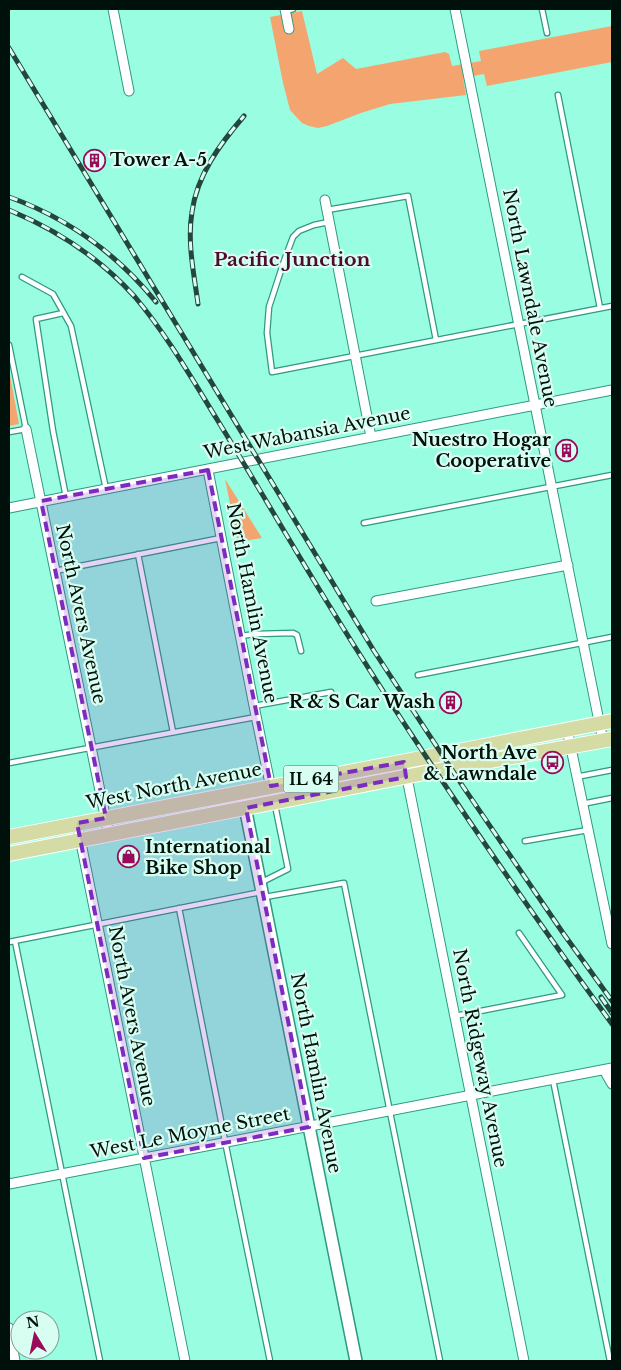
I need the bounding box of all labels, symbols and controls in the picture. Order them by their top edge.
building icon: Tower A-5 [82,148,106,172]
place label: Tower A-5 [110,149,207,171]
street label: North Lawndale Avenue [498,187,562,409]
district label: Pacific Junction [214,248,371,271]
street label: West Wabansia Avenue [201,402,412,464]
place label: Nuestro Hogar Cooperative [412,429,551,472]
building icon: Nuestro Hogar Cooperative [555,438,579,462]
street label: North Hamlin Avenue [222,501,282,705]
street label: North Avers Avenue [51,522,111,706]
building icon: R & S Car Wash [439,690,463,714]
place label: R & S Car Wash [289,691,435,713]
place label: North Ave & Lawndale [424,742,537,785]
bus stop icon: North Ave & Lawndale [541,751,565,775]
street label: West North Avenue [83,758,264,814]
road number: IL 64 [284,766,338,792]
place label: International Bike Shop [145,836,271,879]
shop icon: International Bike Shop [117,845,141,869]
street label: North Avers Avenue [104,924,160,1108]
street label: North Ridgeway Avenue [448,947,512,1169]
street label: North Hamlin Avenue [286,971,346,1175]
street label: West Le Moyne Street [87,1103,292,1163]
north arrow [10,1310,60,1360]
text: N [25,1312,41,1332]

